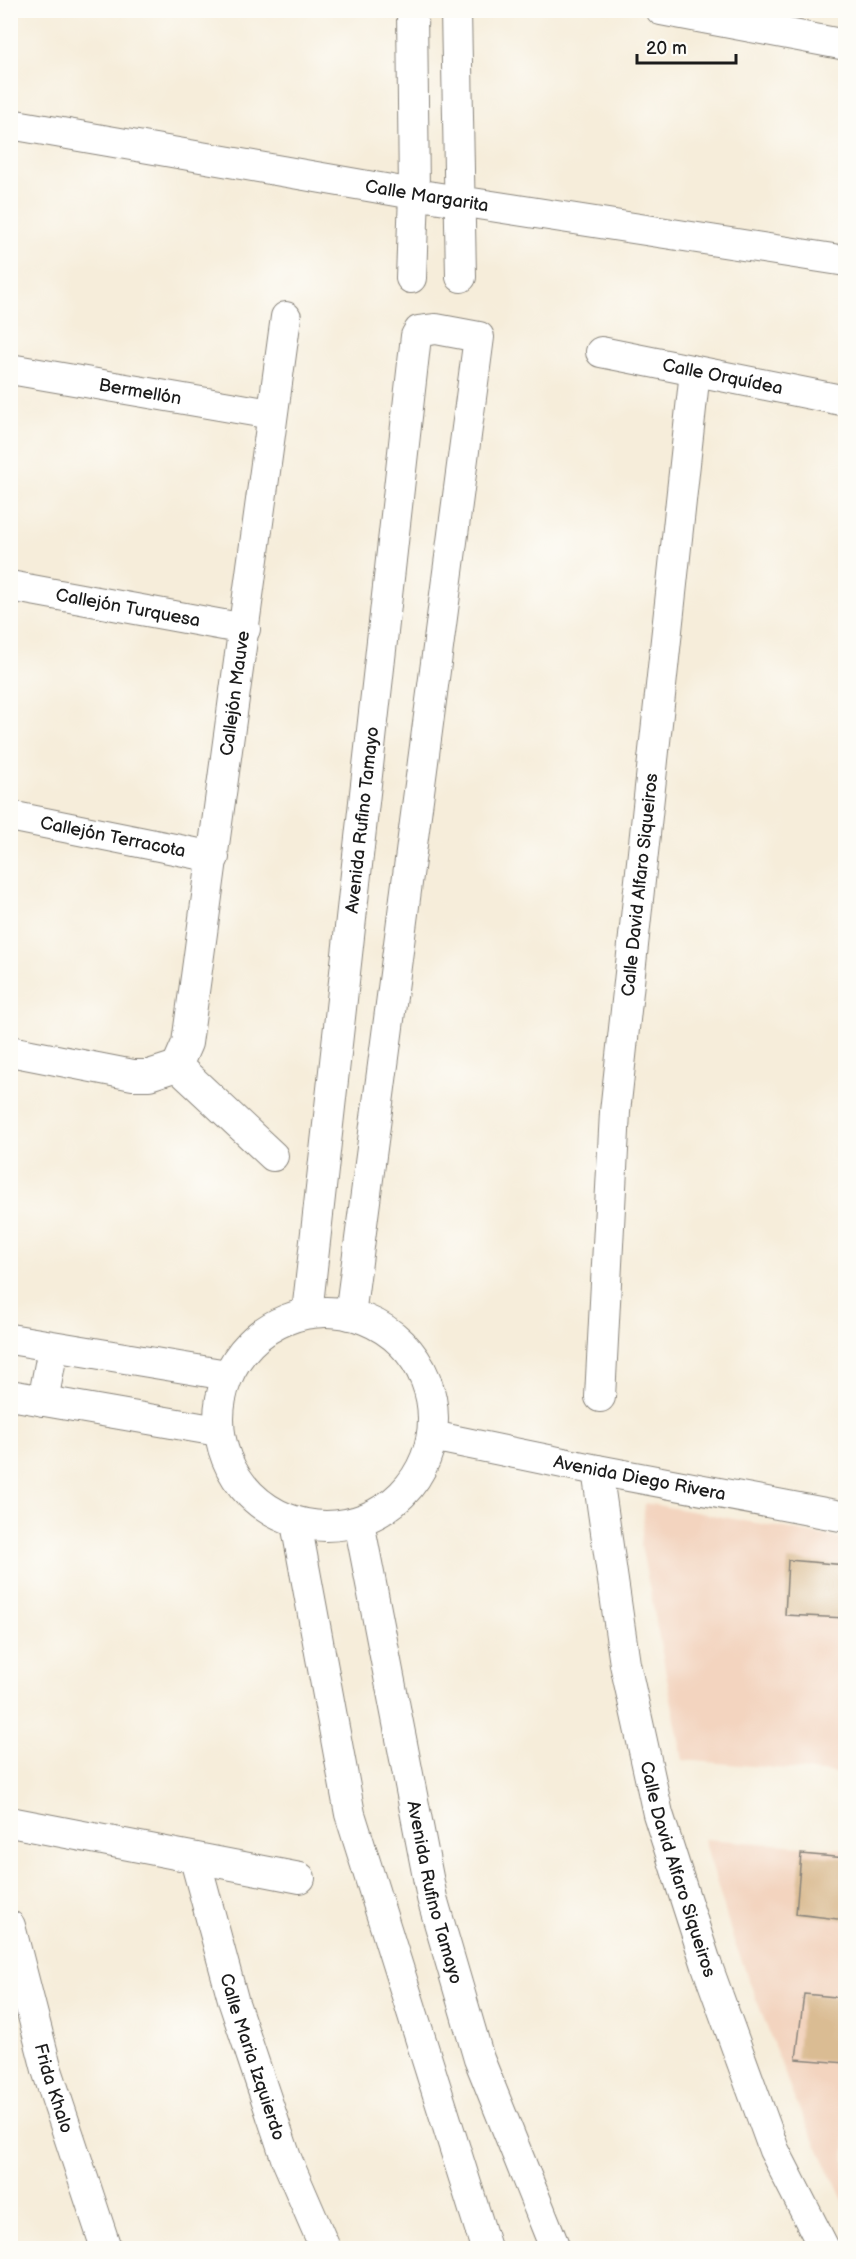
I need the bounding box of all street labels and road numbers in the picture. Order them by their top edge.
street label: Calle Margarita [363,176,490,216]
street label: Calle Orquídea [660,355,785,399]
street label: Bermellón [97,374,183,409]
street label: Callejón Turquesa [54,585,202,632]
street label: Callejón Mauve [216,629,254,757]
street label: Avenida Rufino Tamayo [342,726,383,915]
street label: Calle David Alfaro Siqueiros [618,772,663,997]
street label: Callejón Terracota [38,812,187,862]
street label: Avenida Diego Rivera [552,1451,728,1505]
street label: Calle David Alfaro Siqueiros [636,1759,720,1980]
street label: Avenida Rufino Tamayo [402,1799,467,1986]
street label: Calle Maria Izquierdo [215,1971,289,2143]
street label: Frida Khalo [30,2041,77,2136]

